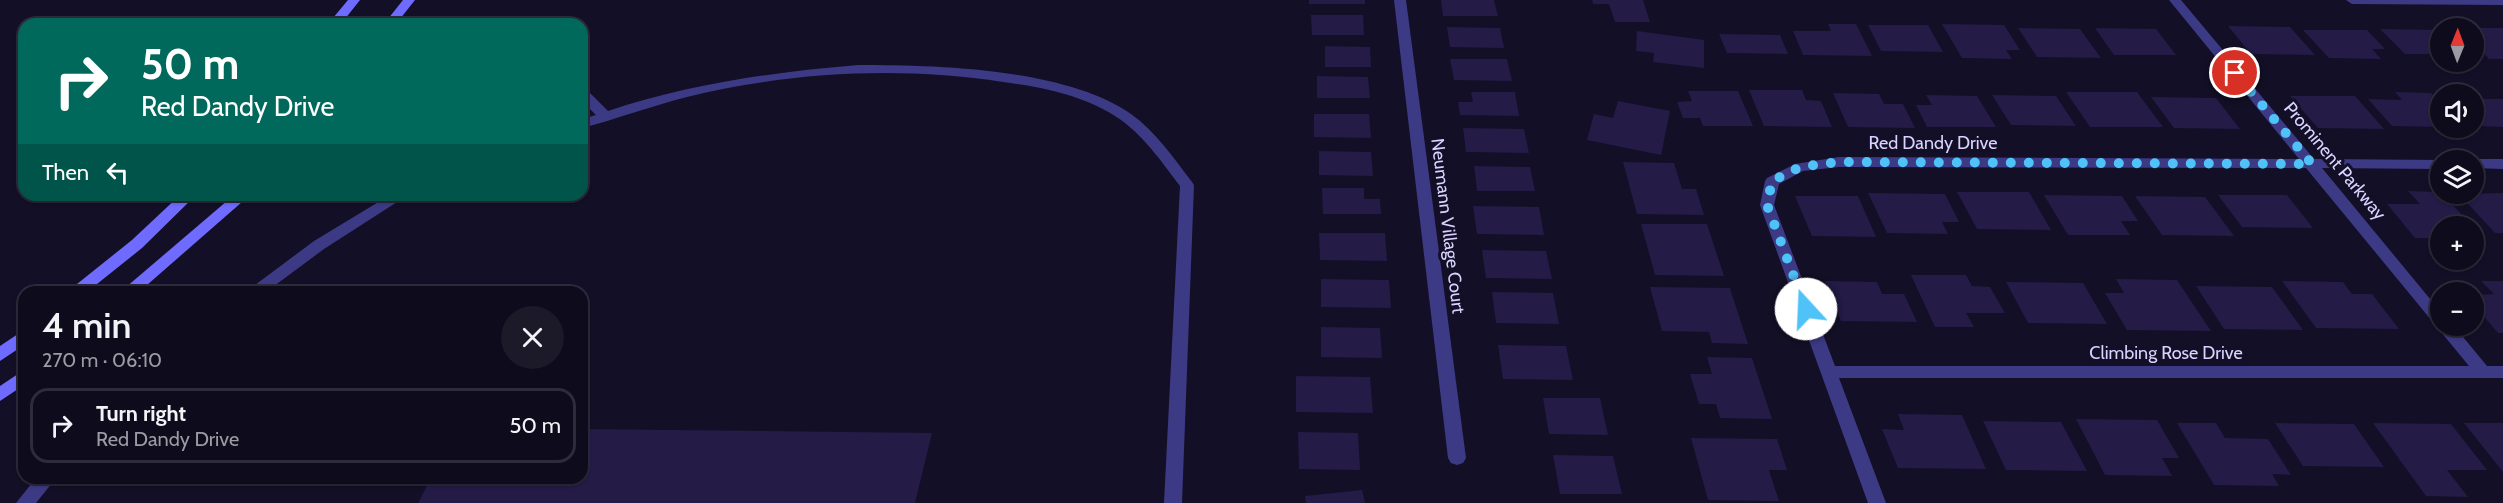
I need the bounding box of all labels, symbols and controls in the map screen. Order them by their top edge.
north arrow [2430,18,2484,72]
map controls [2430,18,2484,336]
text: 50 m [141,38,239,90]
icon: right [42,42,120,120]
pin [2209,47,2260,98]
icon: arrive [2218,56,2251,89]
button: sound [2430,84,2484,138]
text: Red Dandy Drive [141,90,334,123]
street label: Prominent Parkway [2279,98,2391,224]
street label: Red Dandy Drive [1869,132,1997,154]
street label: Neumann Village Court [1426,137,1470,315]
button: layers [2430,150,2484,204]
icon: left [101,156,134,189]
text: Then [42,159,89,186]
button: + [2430,216,2484,270]
position arrow [1774,277,1838,341]
button: − [2430,282,2484,336]
text: 4 min [42,303,132,347]
button: close [501,306,564,369]
street label: Climbing Rose Drive [2089,342,2243,364]
text: 270 m · 06:10 [42,348,162,372]
text: Turn right [96,400,186,427]
icon: right [45,409,78,442]
text: 50 m [509,412,561,439]
text: Red Dandy Drive [96,427,239,451]

